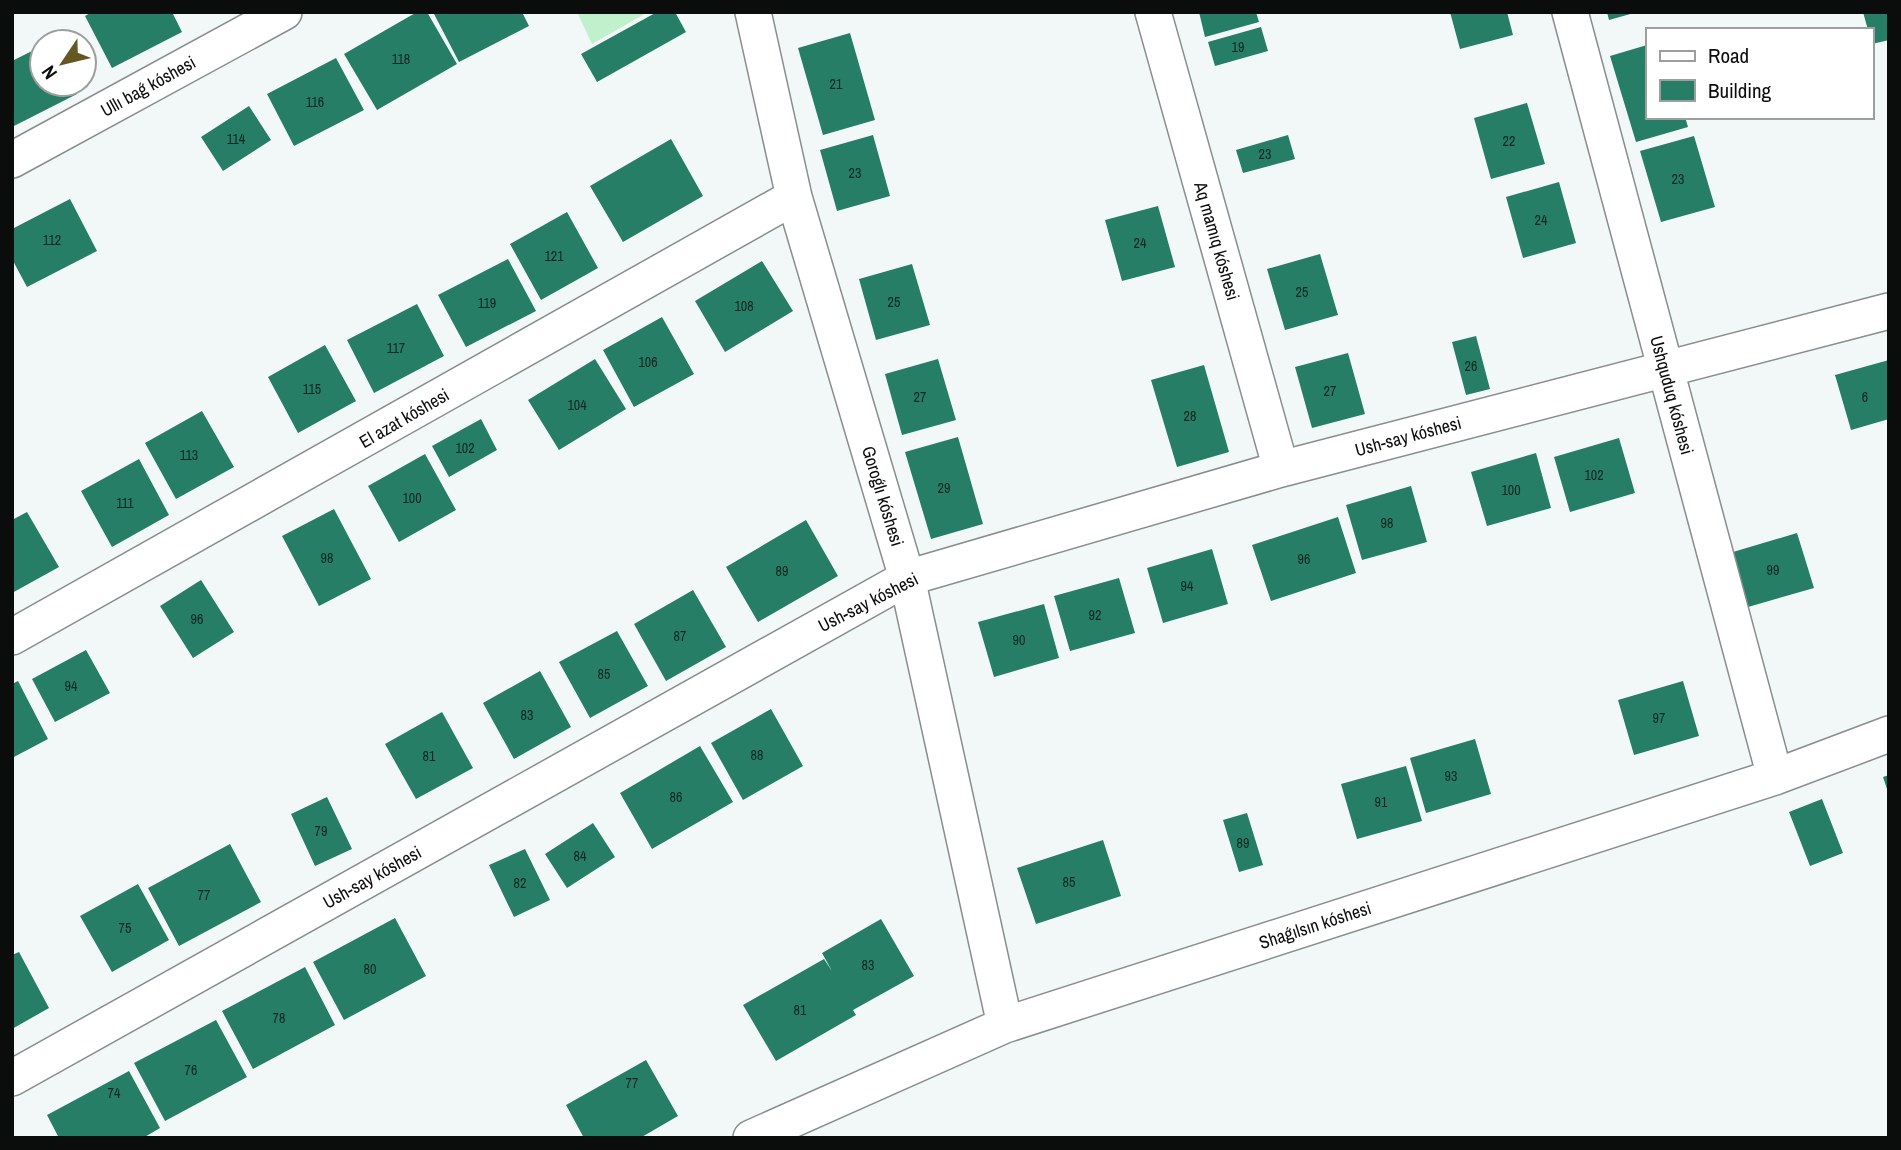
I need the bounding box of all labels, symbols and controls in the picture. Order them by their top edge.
north arrow [28,28,98,98]
legend [1646,28,1873,119]
house number: 19 [1232,38,1244,56]
text: Road [1708,41,1749,70]
street label: Ullı baǵ kóshesi [96,50,200,122]
house number: 118 [392,50,410,68]
text: N [35,61,63,85]
house number: 21 [830,75,843,93]
text: Building [1708,76,1772,105]
house number: 116 [306,93,324,111]
house number: 114 [227,130,246,148]
house number: 22 [1503,132,1515,150]
house number: 23 [1259,145,1271,163]
house number: 23 [849,164,861,182]
house number: 23 [1672,170,1684,188]
street label: Aq mamıq kóshesi [1188,178,1246,303]
house number: 24 [1535,211,1548,229]
house number: 112 [43,231,61,249]
house number: 24 [1134,234,1147,252]
house number: 121 [544,247,564,265]
house number: 25 [1296,283,1308,301]
house number: 25 [888,293,900,311]
house number: 119 [478,294,496,312]
house number: 108 [734,297,754,315]
street label: Ushquduq kóshesi [1644,333,1700,457]
house number: 117 [387,339,405,357]
house number: 106 [638,353,658,371]
house number: 26 [1465,357,1477,375]
house number: 115 [303,380,321,398]
street label: El azat kóshesi [354,382,454,454]
house number: 27 [1324,382,1336,400]
house number: 27 [914,388,926,406]
house number: 6 [1862,388,1868,406]
house number: 104 [567,396,587,414]
house number: 28 [1184,407,1196,425]
street label: Ush-say kóshesi [1352,410,1464,462]
house number: 102 [455,439,475,457]
street label: Goroǵlı kóshesi [856,443,910,549]
house number: 113 [180,446,198,464]
house number: 102 [1584,466,1604,484]
house number: 29 [938,479,950,497]
house number: 100 [1501,481,1521,499]
house number: 100 [402,489,422,507]
house number: 111 [116,494,134,512]
house number: 98 [1381,514,1393,532]
house number: 98 [321,549,333,567]
house number: 96 [1298,550,1310,568]
house number: 99 [1767,561,1779,579]
house number: 89 [776,562,788,580]
street label: Ush-say kóshesi [814,566,922,638]
house number: 94 [1181,577,1194,595]
house number: 92 [1089,606,1101,624]
house number: 96 [191,610,203,628]
house number: 87 [674,627,686,645]
house number: 90 [1013,631,1025,649]
house number: 85 [598,665,610,683]
house number: 94 [65,677,78,695]
house number: 83 [521,706,533,724]
house number: 97 [1653,709,1665,727]
house number: 88 [751,746,763,764]
house number: 81 [423,747,436,765]
house number: 93 [1445,767,1457,785]
house number: 86 [670,788,682,806]
house number: 91 [1375,793,1388,811]
house number: 79 [315,822,327,840]
house number: 89 [1237,834,1249,852]
street label: Ush-say kóshesi [318,840,426,914]
house number: 84 [574,847,587,865]
house number: 85 [1063,873,1075,891]
house number: 82 [514,874,526,892]
house number: 77 [198,886,210,904]
street label: Shaǵılsın kóshesi [1256,895,1374,955]
house number: 75 [119,919,131,937]
house number: 83 [862,956,874,974]
house number: 80 [364,960,376,978]
house number: 81 [794,1001,807,1019]
house number: 78 [273,1009,285,1027]
house number: 76 [185,1061,197,1079]
house number: 77 [626,1074,638,1092]
house number: 74 [108,1084,121,1102]

